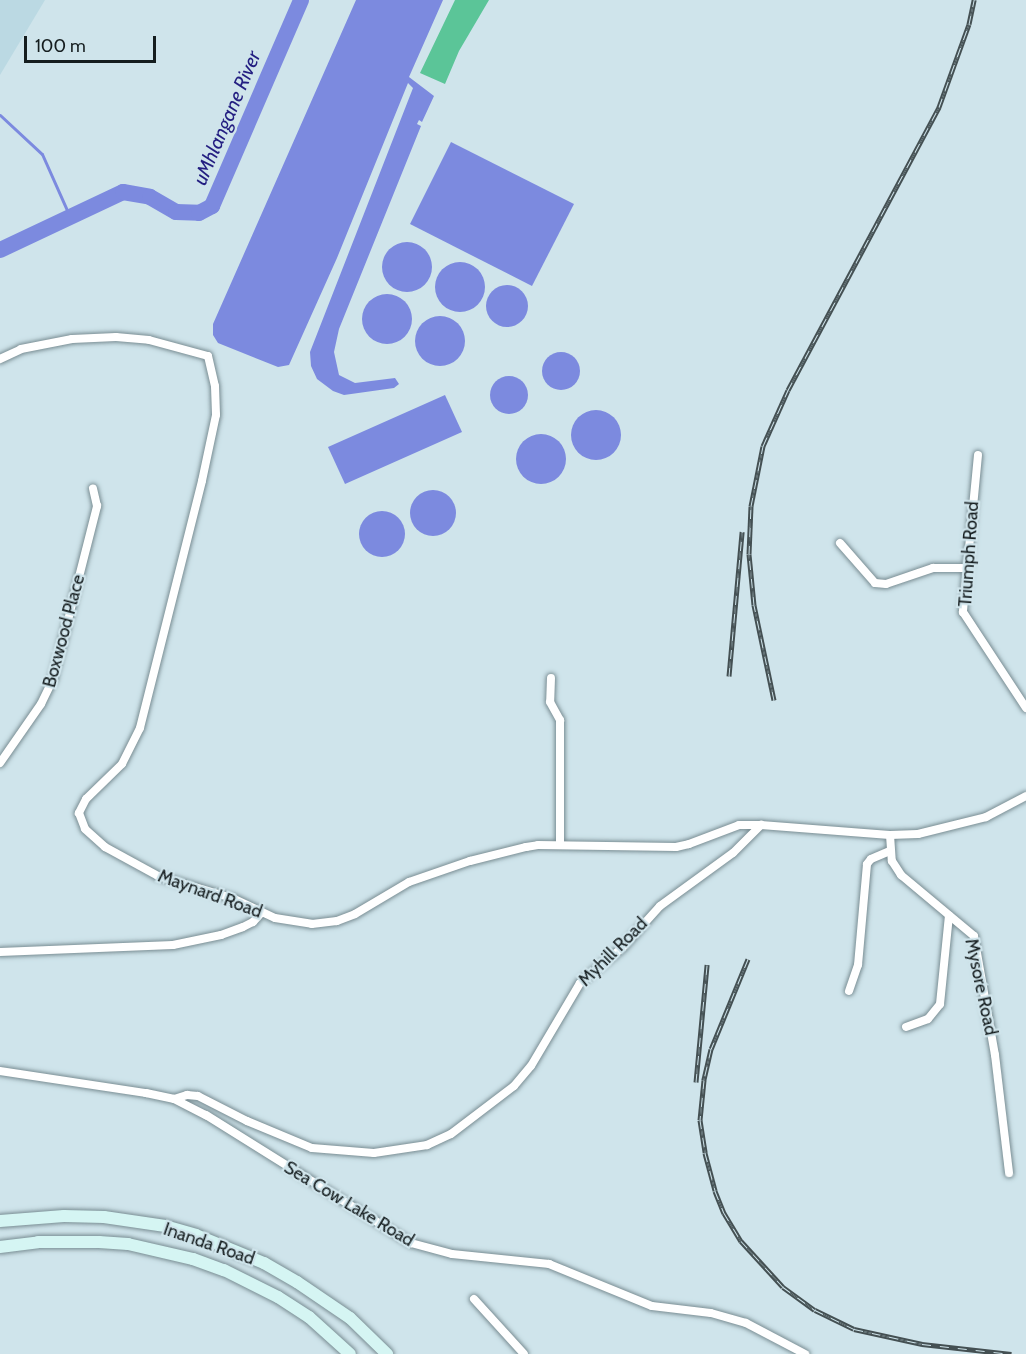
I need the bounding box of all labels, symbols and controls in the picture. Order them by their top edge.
scale bar [27,24,159,62]
text: 100 m [35,35,86,57]
water label: uMhlangane River [188,47,266,189]
street label: Triumph Road [955,501,983,607]
street label: Boxwood Place [39,572,89,690]
street label: Maynard Road [155,865,265,923]
street label: Myhill Road [574,913,652,991]
street label: Mysore Road [960,937,1002,1037]
street label: Sea Cow Lake Road [280,1157,418,1251]
street label: Inanda Road [161,1218,257,1270]

